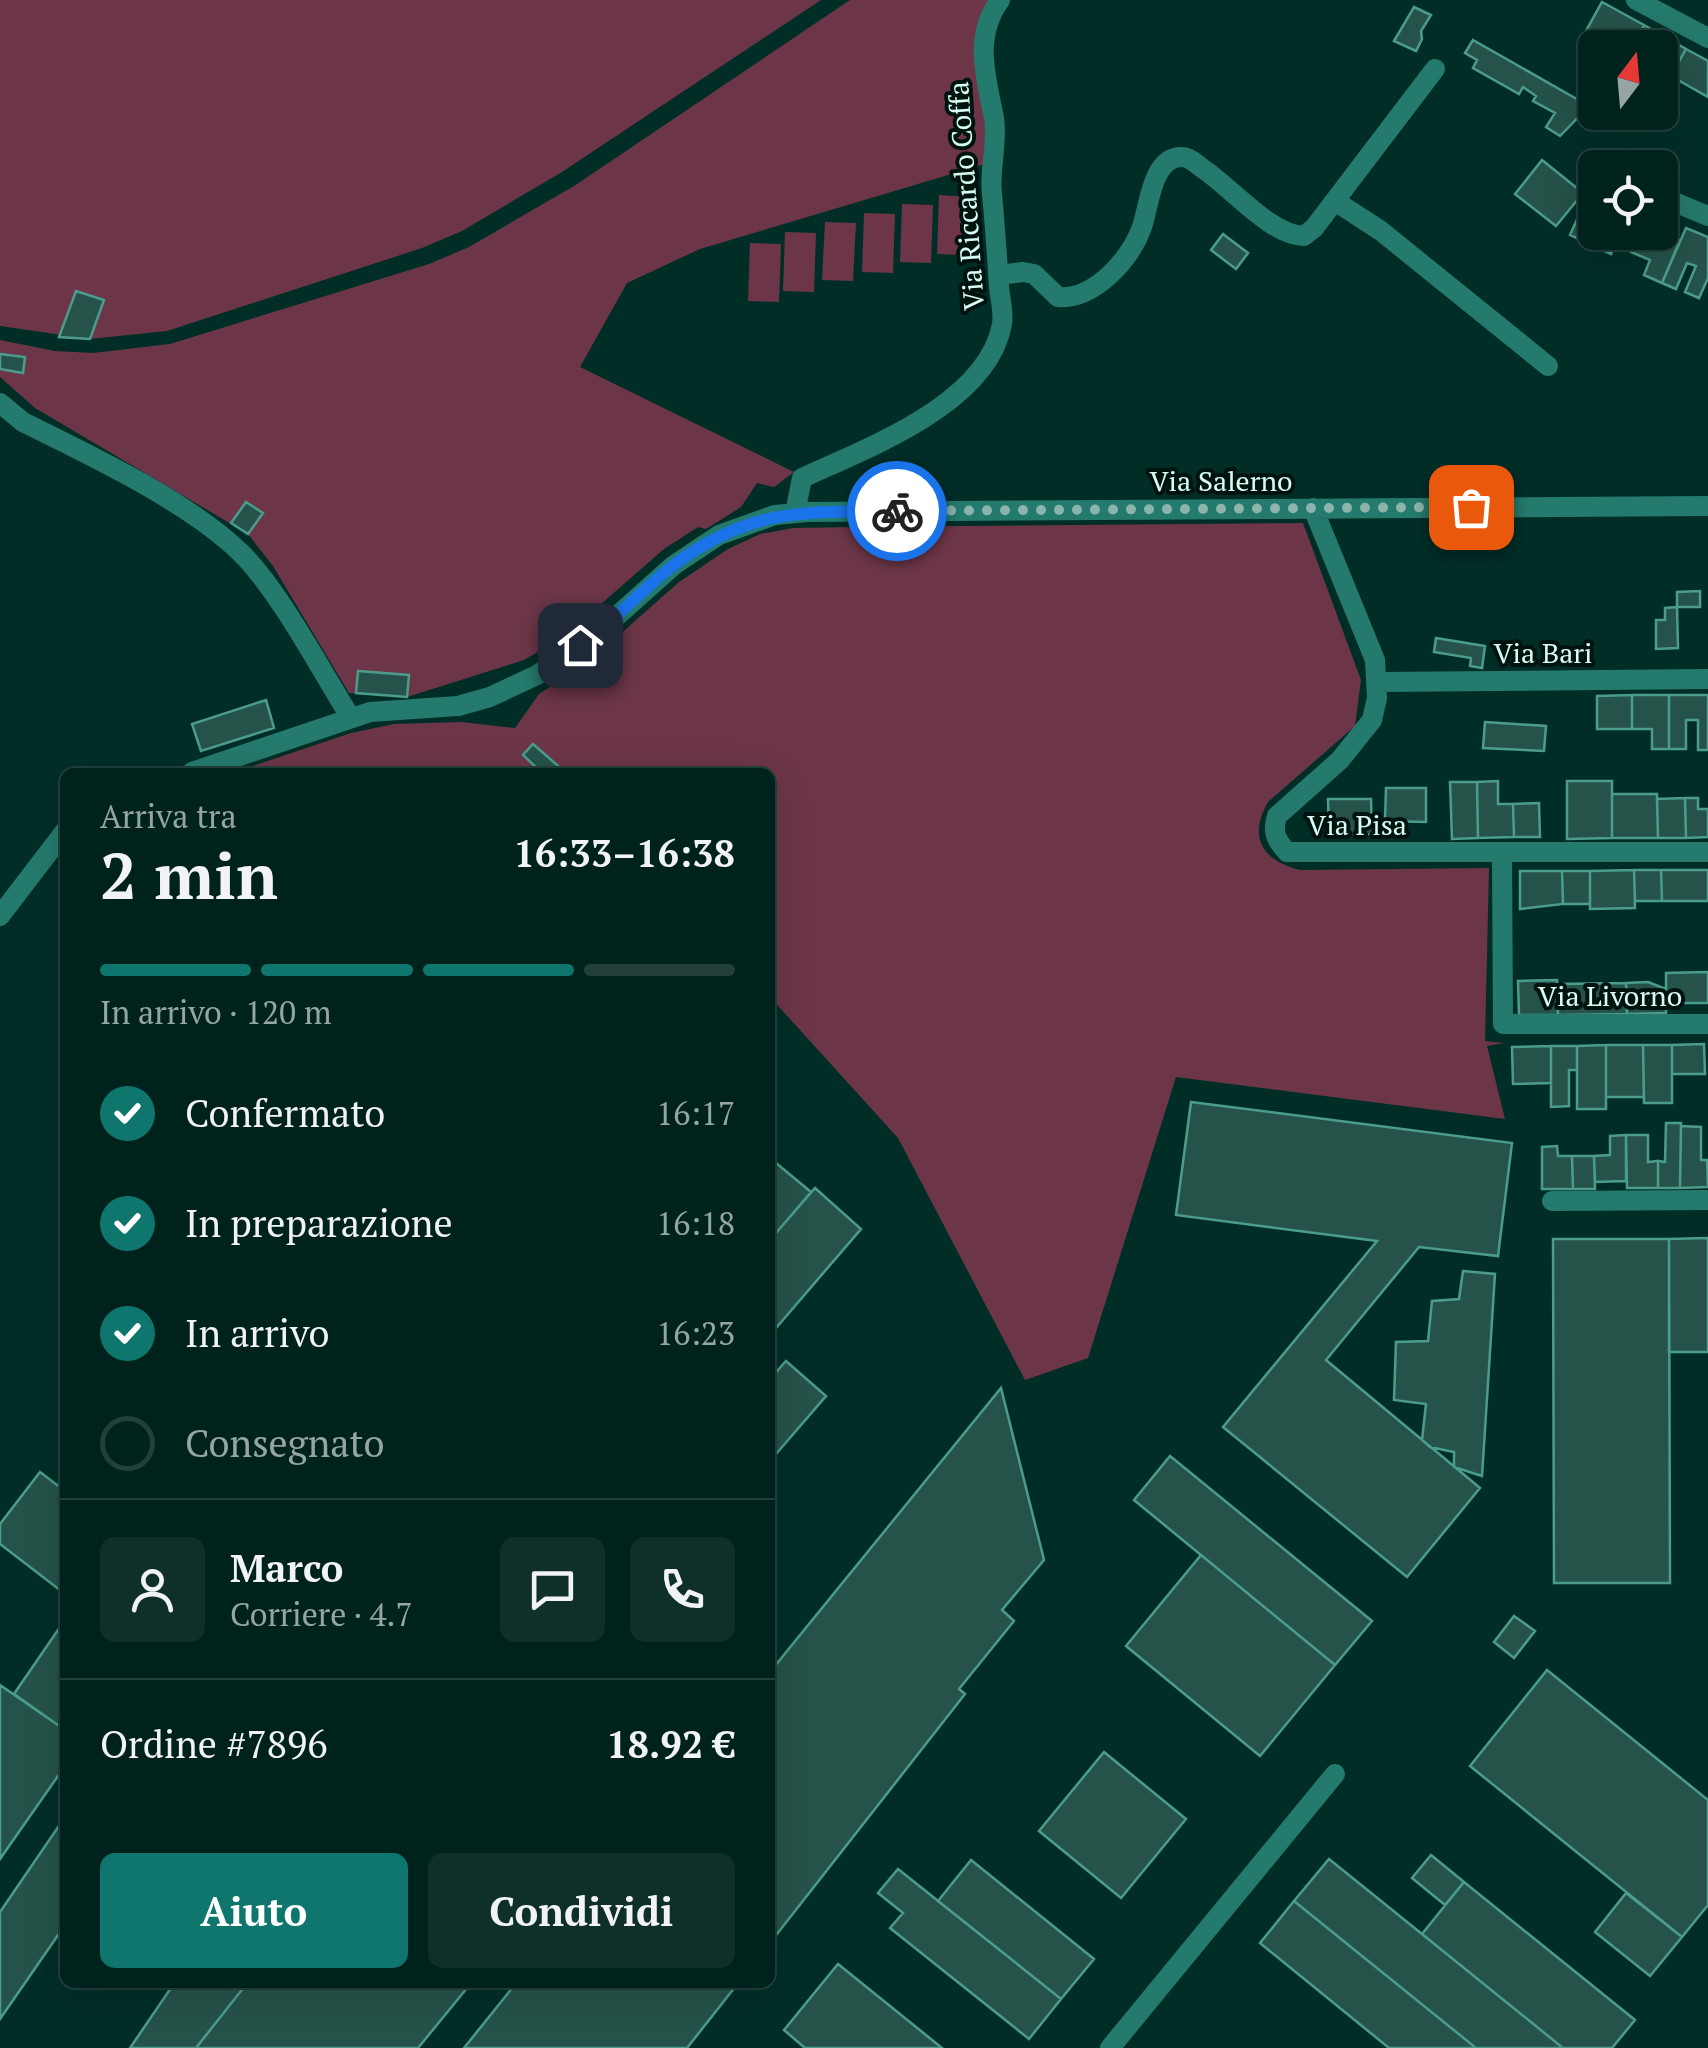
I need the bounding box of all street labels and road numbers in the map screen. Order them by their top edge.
street label: Via Riccardo Coffa [939,80,992,312]
street label: Via Salerno [1149,462,1293,499]
street label: Via Bari [1493,634,1593,671]
street label: Via Pisa [1307,806,1407,843]
street label: Via Livorno [1538,977,1682,1014]

